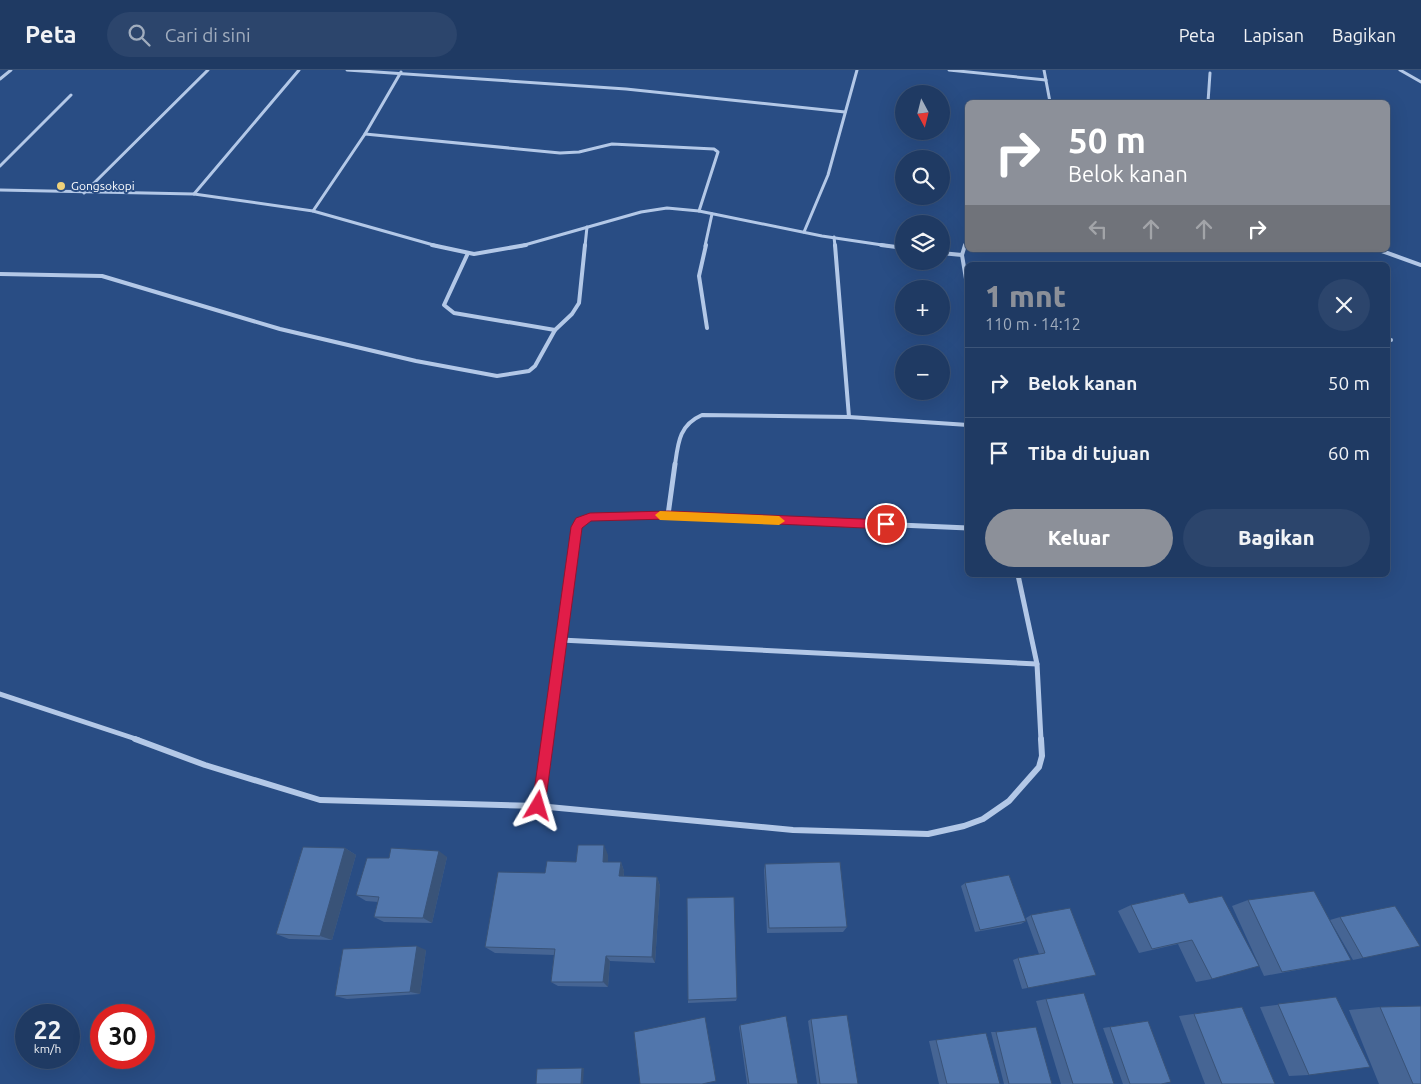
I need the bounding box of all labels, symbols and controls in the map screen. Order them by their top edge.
search box [107,12,457,57]
text: Peta [25,21,77,48]
icon: search [125,21,153,49]
text: Cari di sini [165,24,251,46]
text: Peta [1179,25,1215,45]
text: Lapisan [1243,25,1304,45]
text: Bagikan [1332,25,1396,45]
north arrow [895,85,950,140]
map controls [895,85,950,400]
icon: right [985,120,1050,185]
text: 50 m [1068,120,1146,160]
button: search [895,150,950,205]
text: Belok kanan [1068,161,1188,186]
place label: Gongsokopi [71,179,135,192]
marker: Gongsokopi [55,180,67,192]
button: layers [895,215,950,270]
icon: left [1084,215,1112,243]
icon: ahead [1137,215,1165,243]
icon: ahead [1190,215,1218,243]
icon: right [1243,215,1271,243]
text: 1 mnt [985,279,1066,313]
button: close [1318,279,1370,331]
button: + [895,280,950,335]
text: 110 m · 14:12 [985,315,1081,333]
button: − [895,345,950,400]
icon: right [985,369,1013,397]
text: Belok kanan [1028,372,1137,394]
text: 50 m [1328,372,1370,394]
icon: arrive [985,439,1013,467]
text: Tiba di tujuan [1028,442,1150,464]
text: 60 m [1328,442,1370,464]
pin [865,503,907,545]
button: Keluar [985,509,1173,567]
button: Bagikan [1183,509,1370,567]
icon: arrive [872,510,900,538]
position arrow [511,779,563,831]
speed limit sign: 30 [90,1004,155,1069]
text: 22 [33,1016,62,1044]
text: km/h [34,1042,61,1055]

